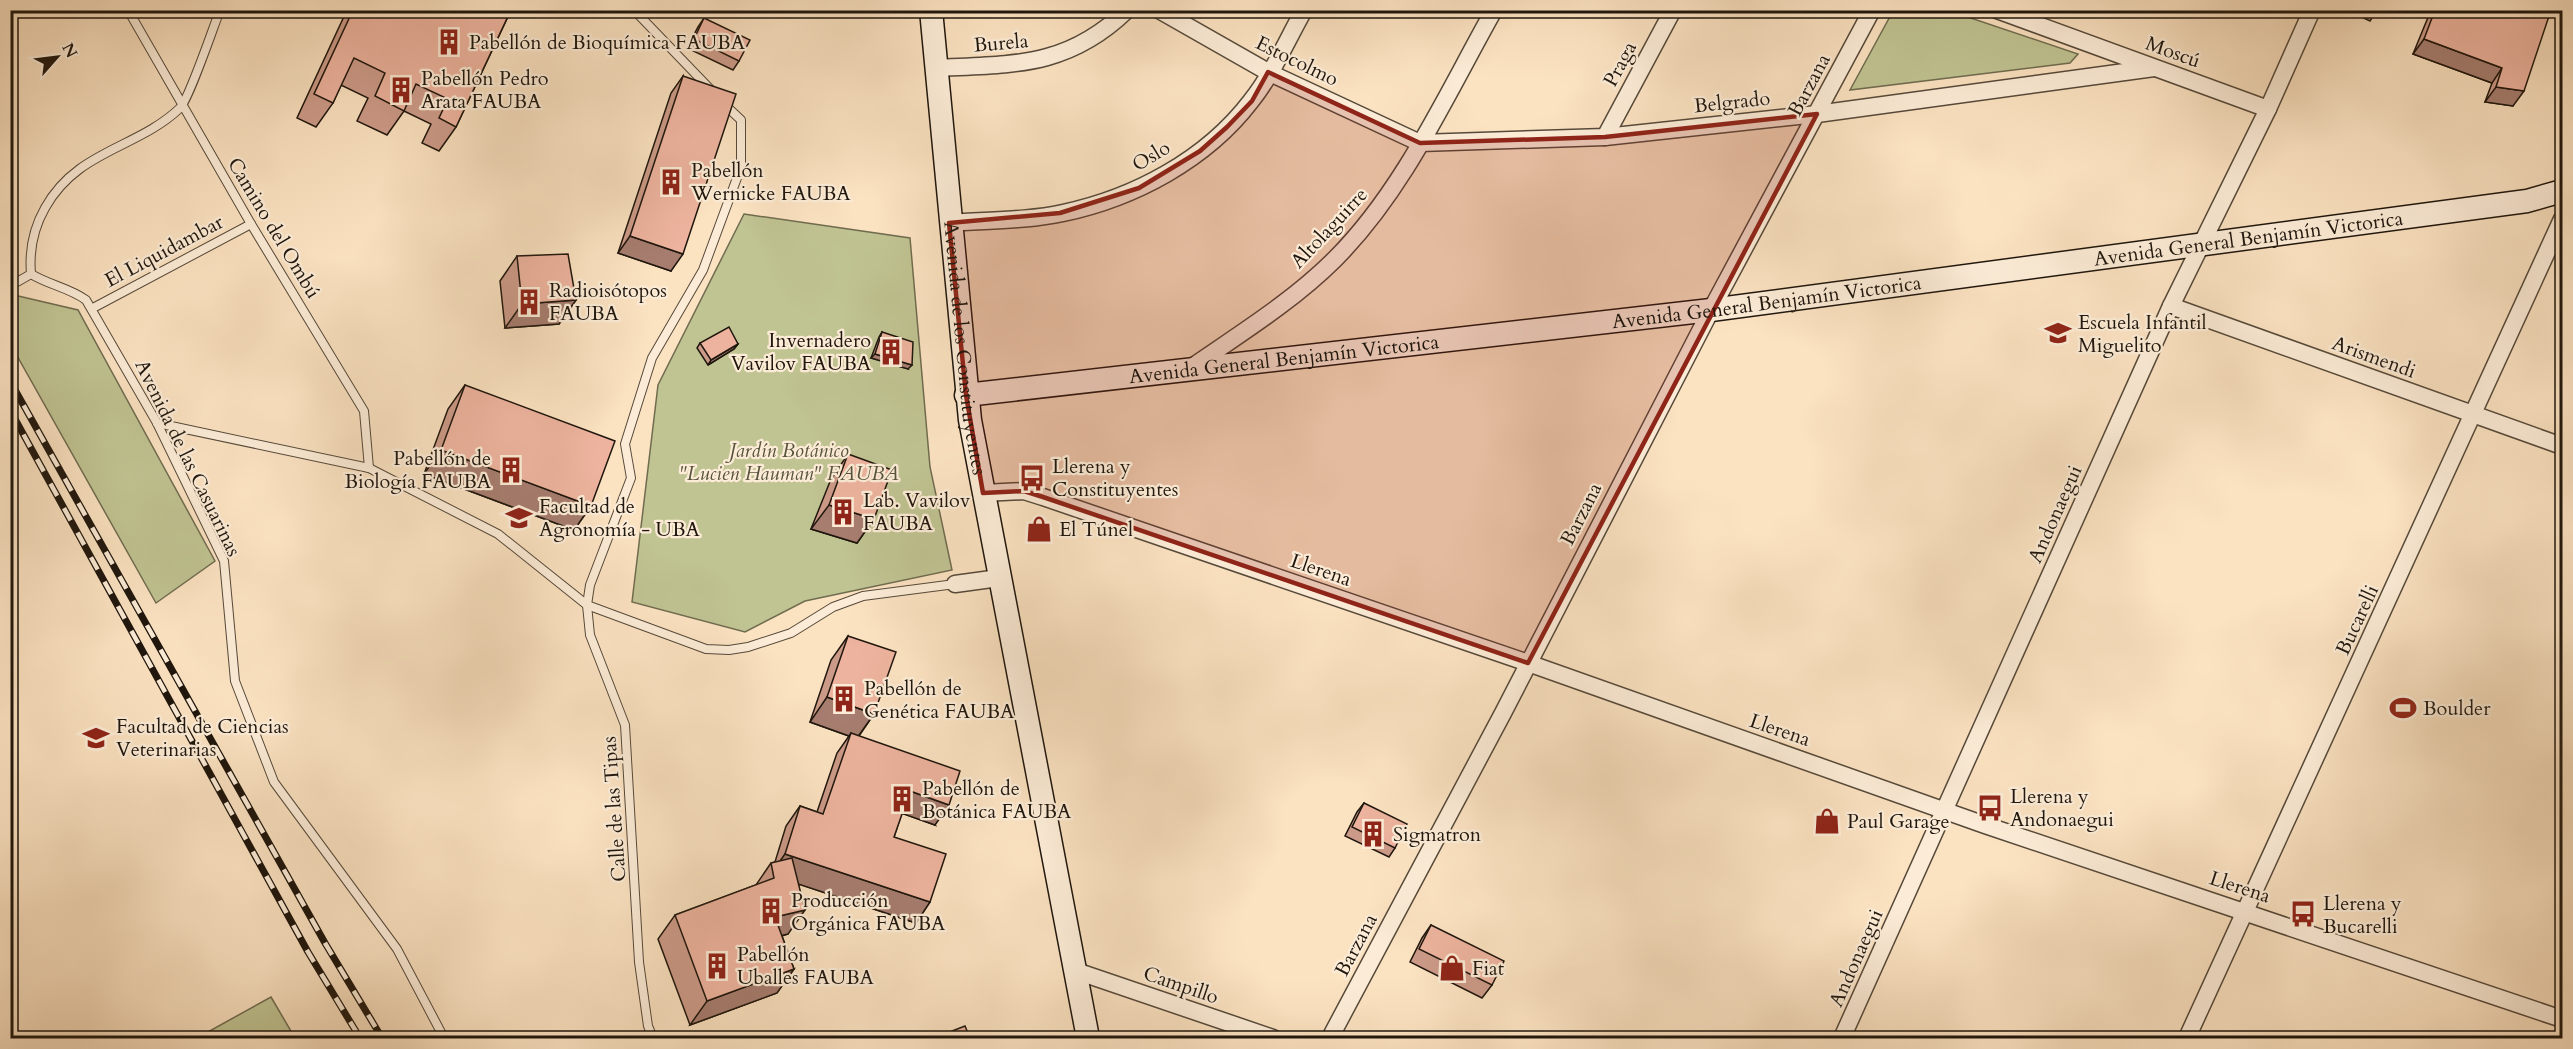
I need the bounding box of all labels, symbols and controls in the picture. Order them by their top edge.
north arrow [27,27,87,87]
building icon: Pabellón de Bioquímica FAUBA [434,27,464,57]
street label: Burela [973,27,1030,59]
place label: Pabellón de Bioquímica FAUBA [469,29,746,56]
street label: Estocolmo [1251,29,1343,93]
street label: Moscú [2142,30,2204,74]
street label: Praga [1597,36,1643,91]
text: N [56,39,82,62]
street label: Barzana [1781,49,1837,121]
place label: Pabellón Pedro Arata FAUBA [421,65,549,115]
building icon: Pabellón Pedro Arata FAUBA [386,75,416,105]
street label: Belgrado [1693,85,1772,119]
street label: Oslo [1127,134,1175,178]
street label: Camino del Ombú [221,152,327,304]
place label: Pabellón Wernicke FAUBA [690,157,851,207]
building icon: Pabellón Wernicke FAUBA [656,167,686,197]
street label: Altolaguirre [1284,182,1374,274]
street label: Avenida General Benjamín Victorica [2092,204,2405,272]
street label: El Liquidambar [100,208,229,294]
street label: Avenida de los Constituyentes [938,220,994,477]
street label: Avenida General Benjamín Victorica [1610,268,1923,335]
place label: Radioisótopos FAUBA [549,277,667,327]
building icon: Radioisótopos FAUBA [514,287,544,317]
place label: Escuela Infantil Miguelito [2078,309,2207,359]
school or university icon: Escuela Infantil Miguelito [2043,318,2073,348]
place label: Invernadero Vavilov FAUBA [731,327,872,377]
street label: Avenida General Benjamín Victorica [1127,328,1441,390]
street label: Arismendi [2328,329,2420,385]
building icon: Invernadero Vavilov FAUBA [876,337,906,367]
street label: Avenida de las Casuarinas [129,355,247,561]
park label: Jardín Botánico "Lucien Hauman" FAUBA [679,437,899,487]
place label: Pabellón de Biología FAUBA [344,445,492,495]
place label: Llerena y Constituyentes [1052,453,1179,503]
building icon: Pabellón de Biología FAUBA [496,455,526,485]
street label: Andonaegui [2022,461,2089,567]
bus stop icon: Llerena y Constituyentes [1017,463,1047,493]
street label: Barzana [1554,478,1608,550]
place label: Lab. Vavilov FAUBA [863,487,971,537]
place label: Facultad de Agronomía - UBA [539,493,700,543]
building icon: Lab. Vavilov FAUBA [828,497,858,527]
school or university icon: Facultad de Agronomía - UBA [504,503,534,533]
shop icon: El Túnel [1024,514,1054,544]
place label: El Túnel [1059,516,1133,543]
street label: Llerena [1287,547,1355,593]
street label: Bucarelli [2329,580,2385,659]
place label: Pabellón de Genética FAUBA [864,675,1015,725]
building icon: Pabellón de Genética FAUBA [829,684,859,714]
sports icon: Boulder [2388,693,2418,723]
place label: Boulder [2423,695,2491,722]
street label: Llerena [1746,707,1814,753]
place label: Facultad de Ciencias Veterinarias [116,713,289,763]
school or university icon: Facultad de Ciencias Veterinarias [81,723,111,753]
street label: Calle de las Tipas [595,735,633,883]
place label: Pabellón de Botánica FAUBA [922,775,1072,825]
place label: Llerena y Andonaegui [2010,783,2114,833]
building icon: Pabellón de Botánica FAUBA [887,784,917,814]
bus stop icon: Llerena y Andonaegui [1975,793,2005,823]
shop icon: Paul Garage [1812,806,1842,836]
place label: Paul Garage [1847,808,1950,835]
building icon: Sigmatron [1358,819,1388,849]
place label: Sigmatron [1393,821,1482,848]
street label: Llerena [2206,864,2274,910]
place label: Producción Orgánica FAUBA [791,887,946,937]
place label: Llerena y Bucarelli [2323,890,2402,940]
building icon: Producción Orgánica FAUBA [756,896,786,926]
bus stop icon: Llerena y Bucarelli [2288,899,2318,929]
street label: Andonaegui [1823,905,1890,1011]
street label: Barzana [1328,909,1384,981]
place label: Pabellón Uballes FAUBA [737,941,875,991]
building icon: Pabellón Uballes FAUBA [702,951,732,981]
shop icon: Fiat [1437,953,1467,983]
place label: Fiat [1472,955,1505,982]
street label: Campillo [1140,960,1222,1011]

